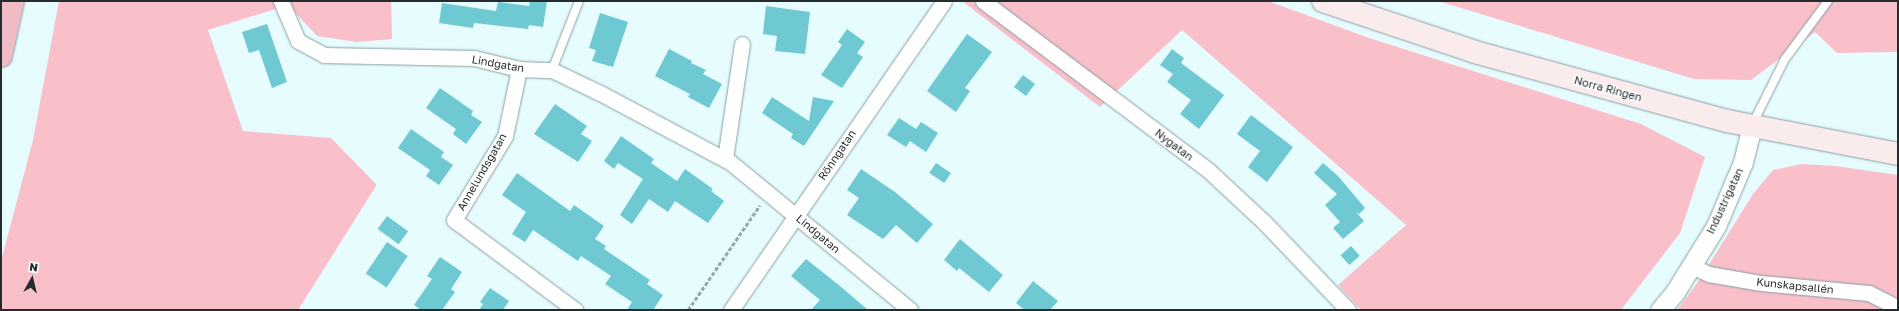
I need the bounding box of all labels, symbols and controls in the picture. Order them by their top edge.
street label: Lindgatan [471,53,525,75]
street label: Norra Ringen [1573,74,1643,104]
street label: Nygatan [1152,126,1196,164]
street label: Rönngatan [815,127,859,183]
street label: Annelundsgatan [455,131,509,213]
street label: Industrigatan [1704,166,1746,236]
street label: Lindgatan [793,212,843,256]
north arrow [12,259,52,299]
text: N [29,260,39,274]
street label: Kunskapsallén [1756,275,1834,297]

